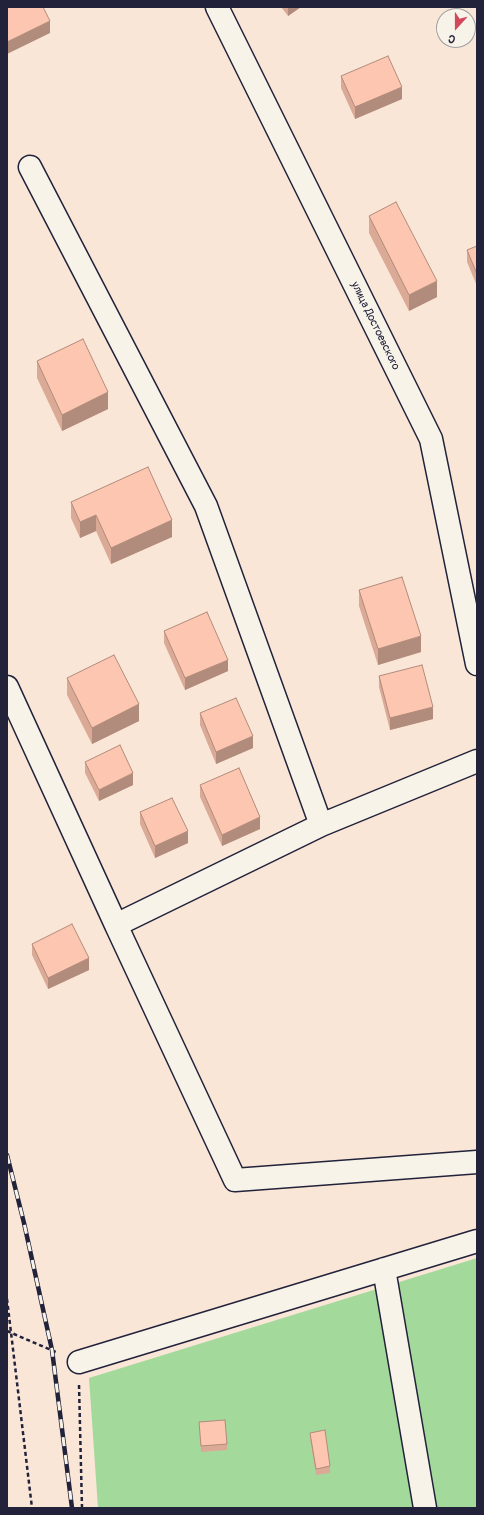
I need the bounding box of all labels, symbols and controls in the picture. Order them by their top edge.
north arrow [436,8,476,48]
text: С [446,31,457,46]
street label: улица Достоевского [348,280,402,372]

